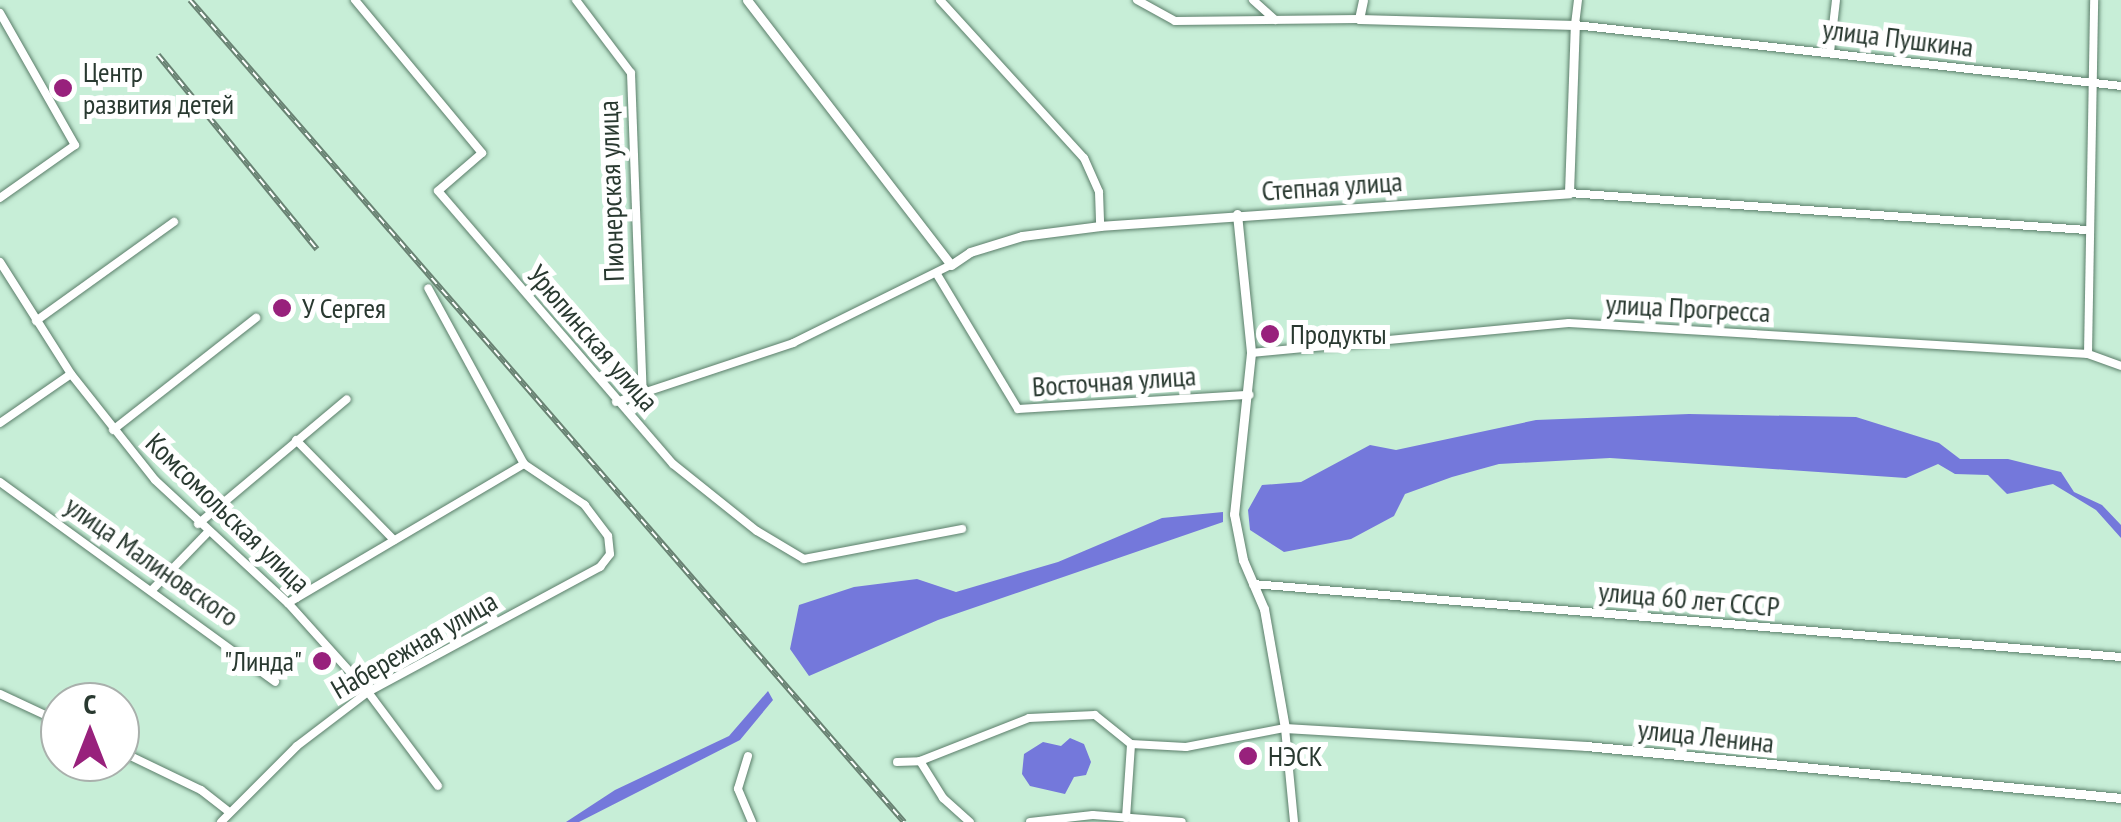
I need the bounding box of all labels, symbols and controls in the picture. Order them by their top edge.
street label: улица Пушкина [1821,12,1975,64]
place label: Центр развития детей [83,55,234,121]
marker: Центр развития детей [52,77,74,99]
street label: Пионерская улица [591,100,631,282]
street label: Степная улица [1260,164,1404,208]
street label: Урюпинская улица [520,258,666,418]
street label: улица Прогресса [1605,287,1771,329]
place label: У Сергея [302,291,387,325]
marker: У Сергея [271,297,293,319]
place label: Продукты [1290,317,1387,351]
marker: Продукты [1259,323,1281,345]
street label: Восточная улица [1031,359,1197,403]
street label: Комсомольская улица [139,426,317,600]
street label: улица Малиновского [59,489,245,633]
street label: улица 60 лет СССР [1597,574,1781,624]
street label: Набережная улица [325,584,503,706]
place label: "Линда" [224,644,302,678]
marker: "Линда" [311,650,333,672]
north arrow [40,682,140,782]
text: С [84,685,96,722]
street label: улица Ленина [1636,712,1776,760]
place label: НЭСК [1268,739,1323,773]
marker: НЭСК [1237,745,1259,767]

